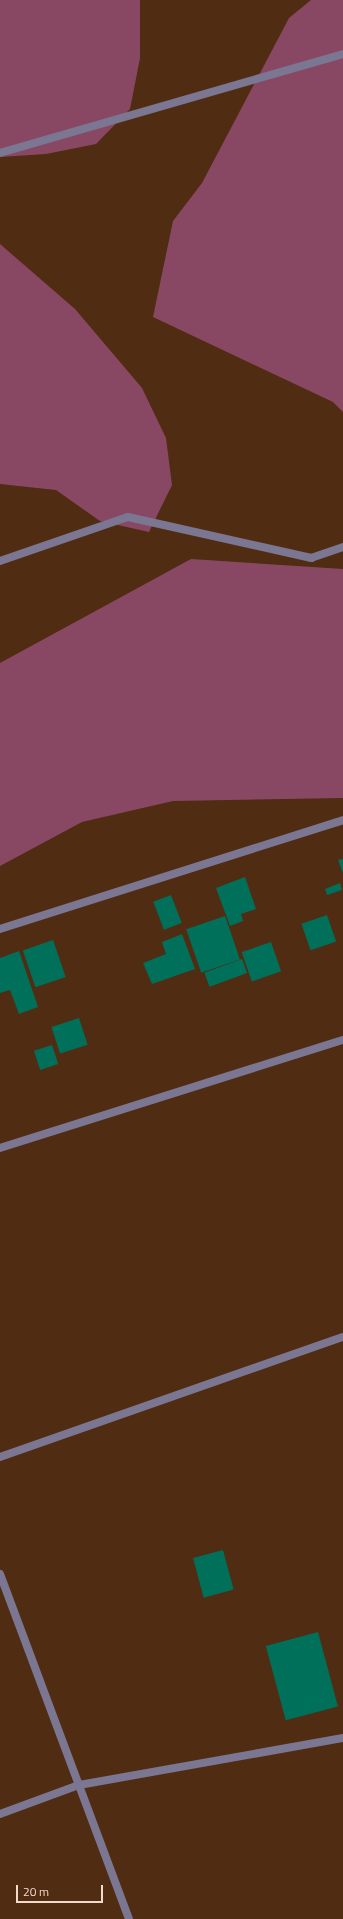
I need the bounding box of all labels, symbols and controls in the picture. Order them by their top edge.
scale bar [18,1877,105,1903]
text: 20 m [23,1882,49,1901]

